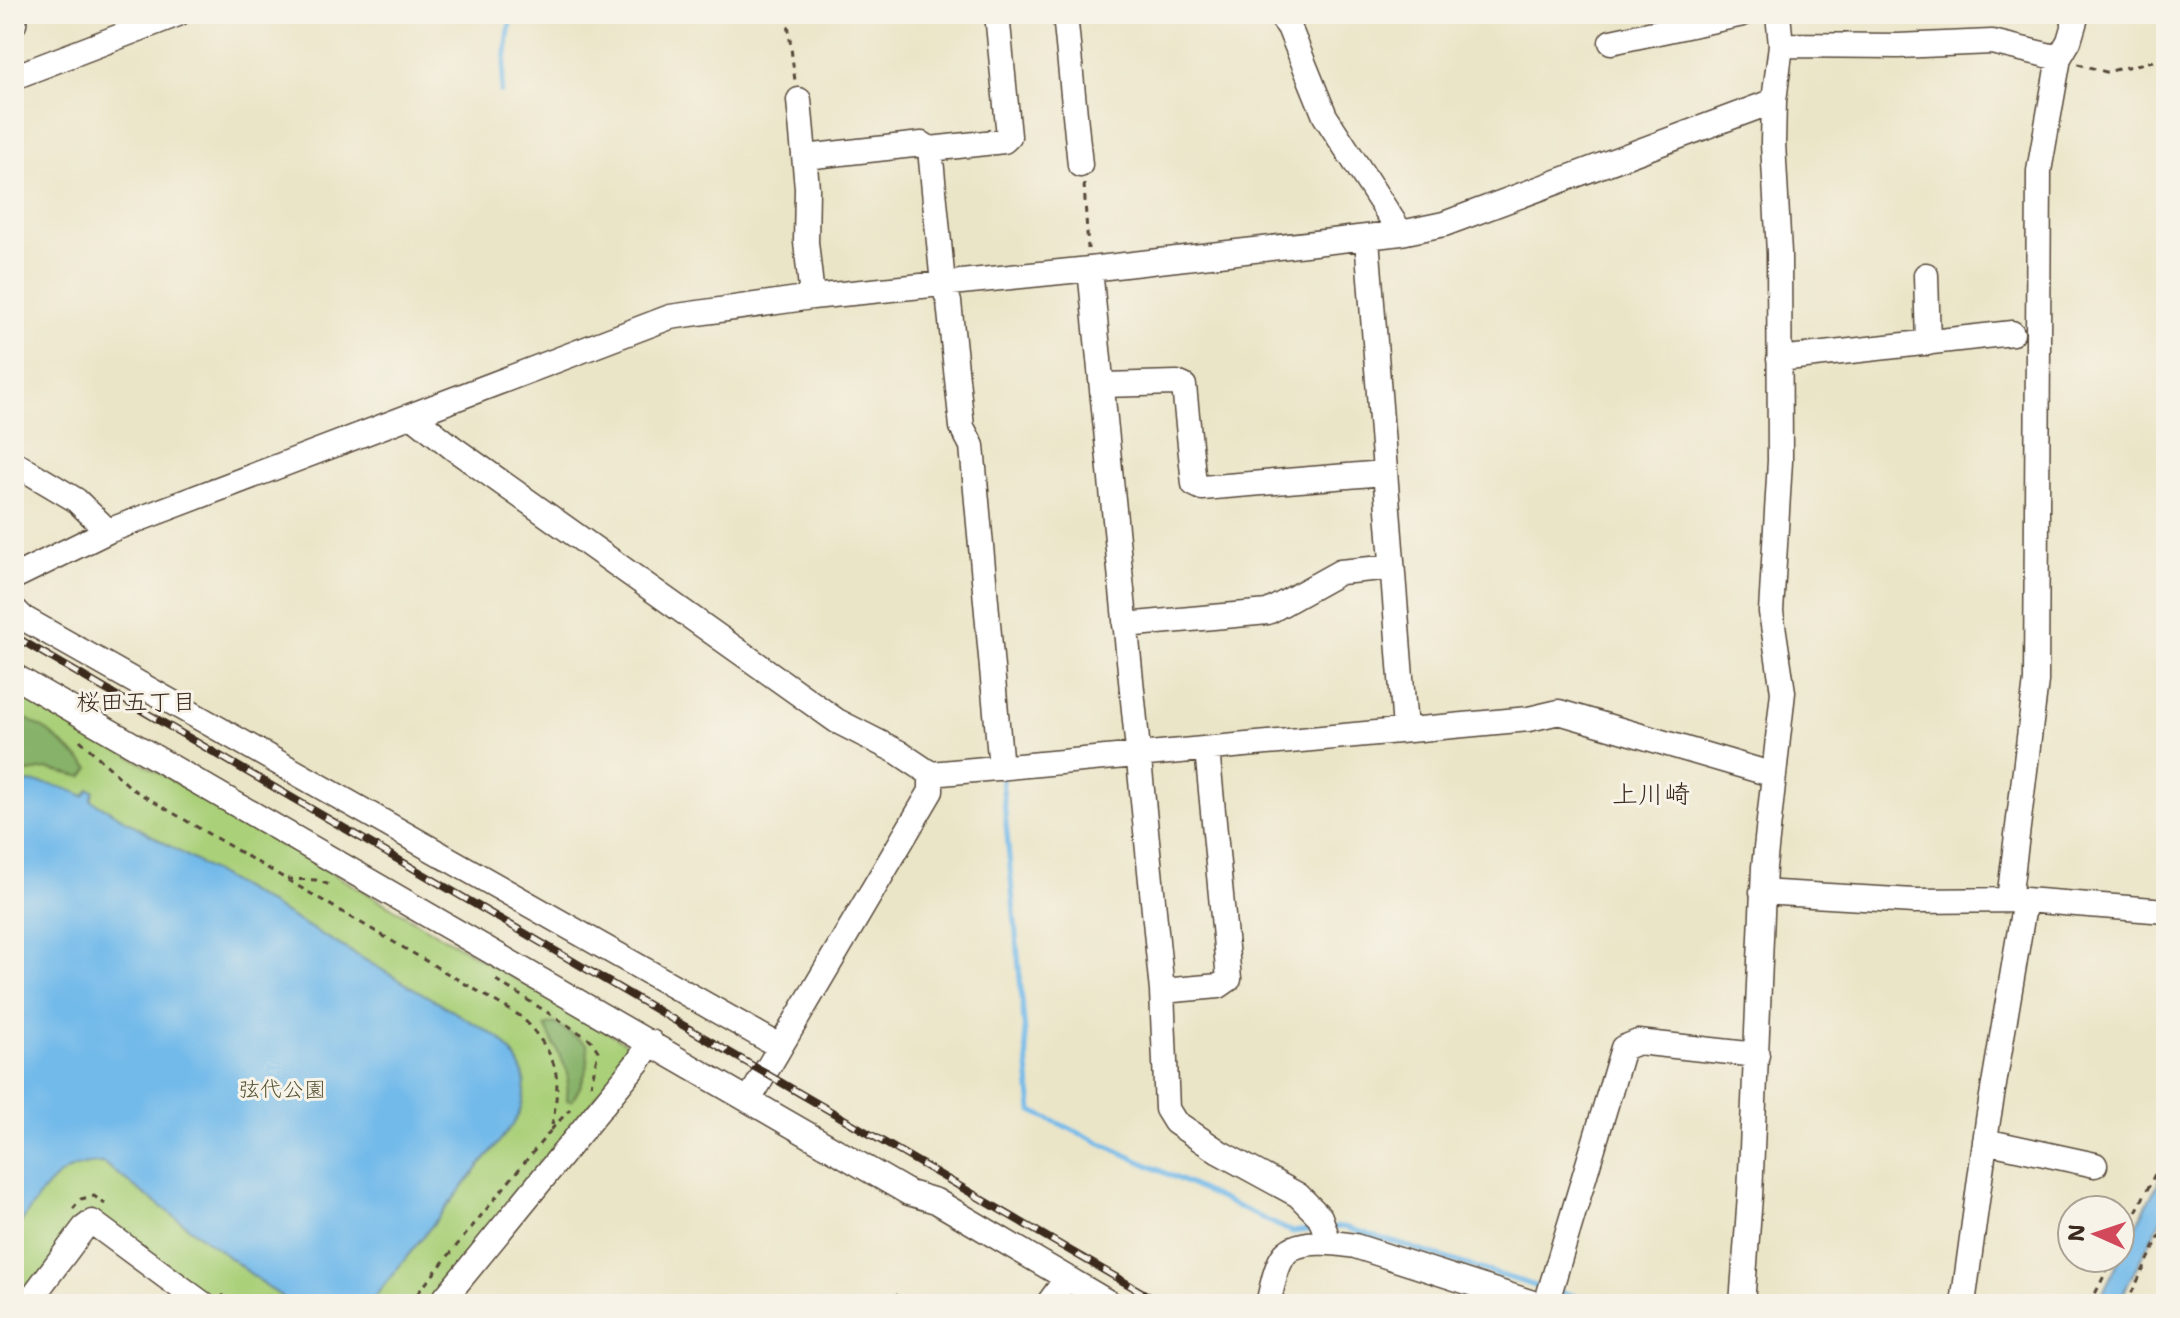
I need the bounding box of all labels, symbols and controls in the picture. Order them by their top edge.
district label: 桜田五丁目 [76,686,196,718]
district label: 上川崎 [1612,776,1690,811]
park label: 弦代公園 [238,1075,326,1104]
north arrow [2056,1194,2136,1274]
text: N [2062,1224,2091,1242]

